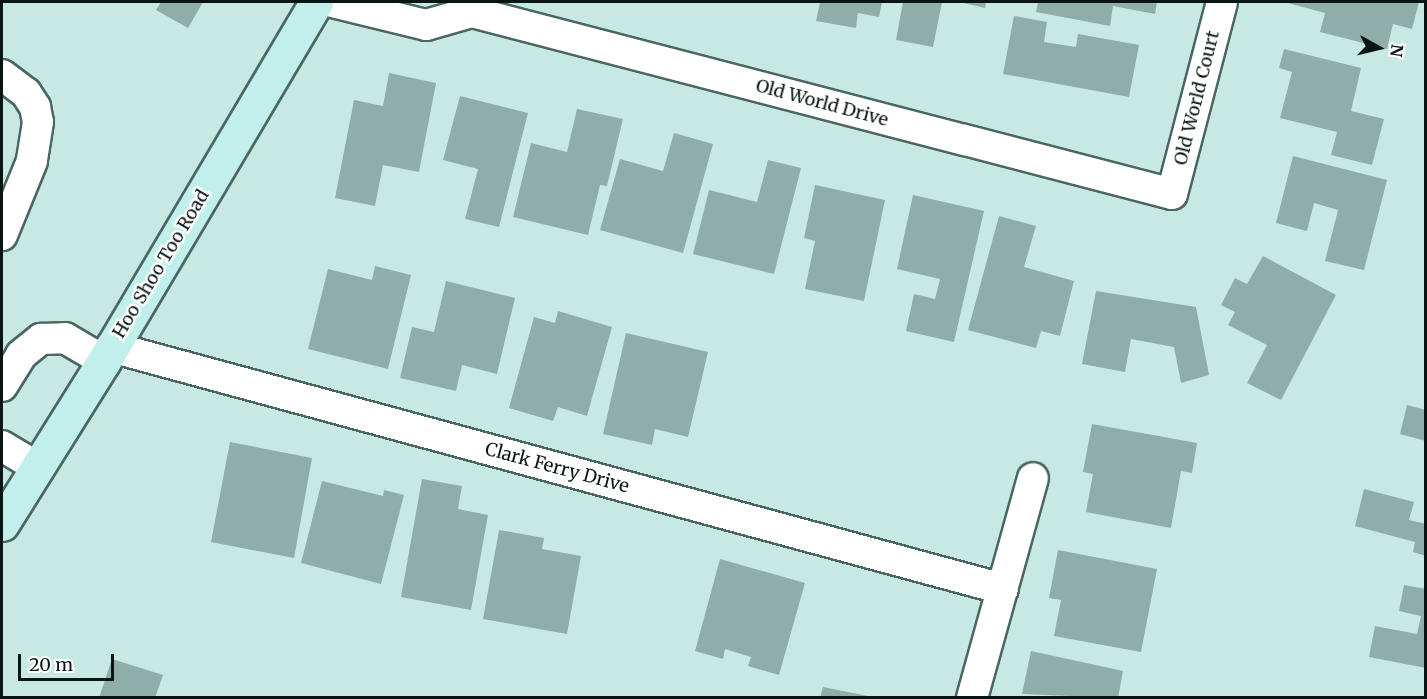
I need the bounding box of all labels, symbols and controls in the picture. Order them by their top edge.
north arrow [1349,18,1409,78]
street label: Old World Court [1170,29,1224,167]
text: N [1386,43,1408,58]
street label: Old World Drive [754,75,890,131]
street label: Hoo Shoo Too Road [108,186,214,342]
street label: Clark Ferry Drive [483,438,631,498]
scale bar [21,642,117,680]
text: 20 m [29,653,73,676]

